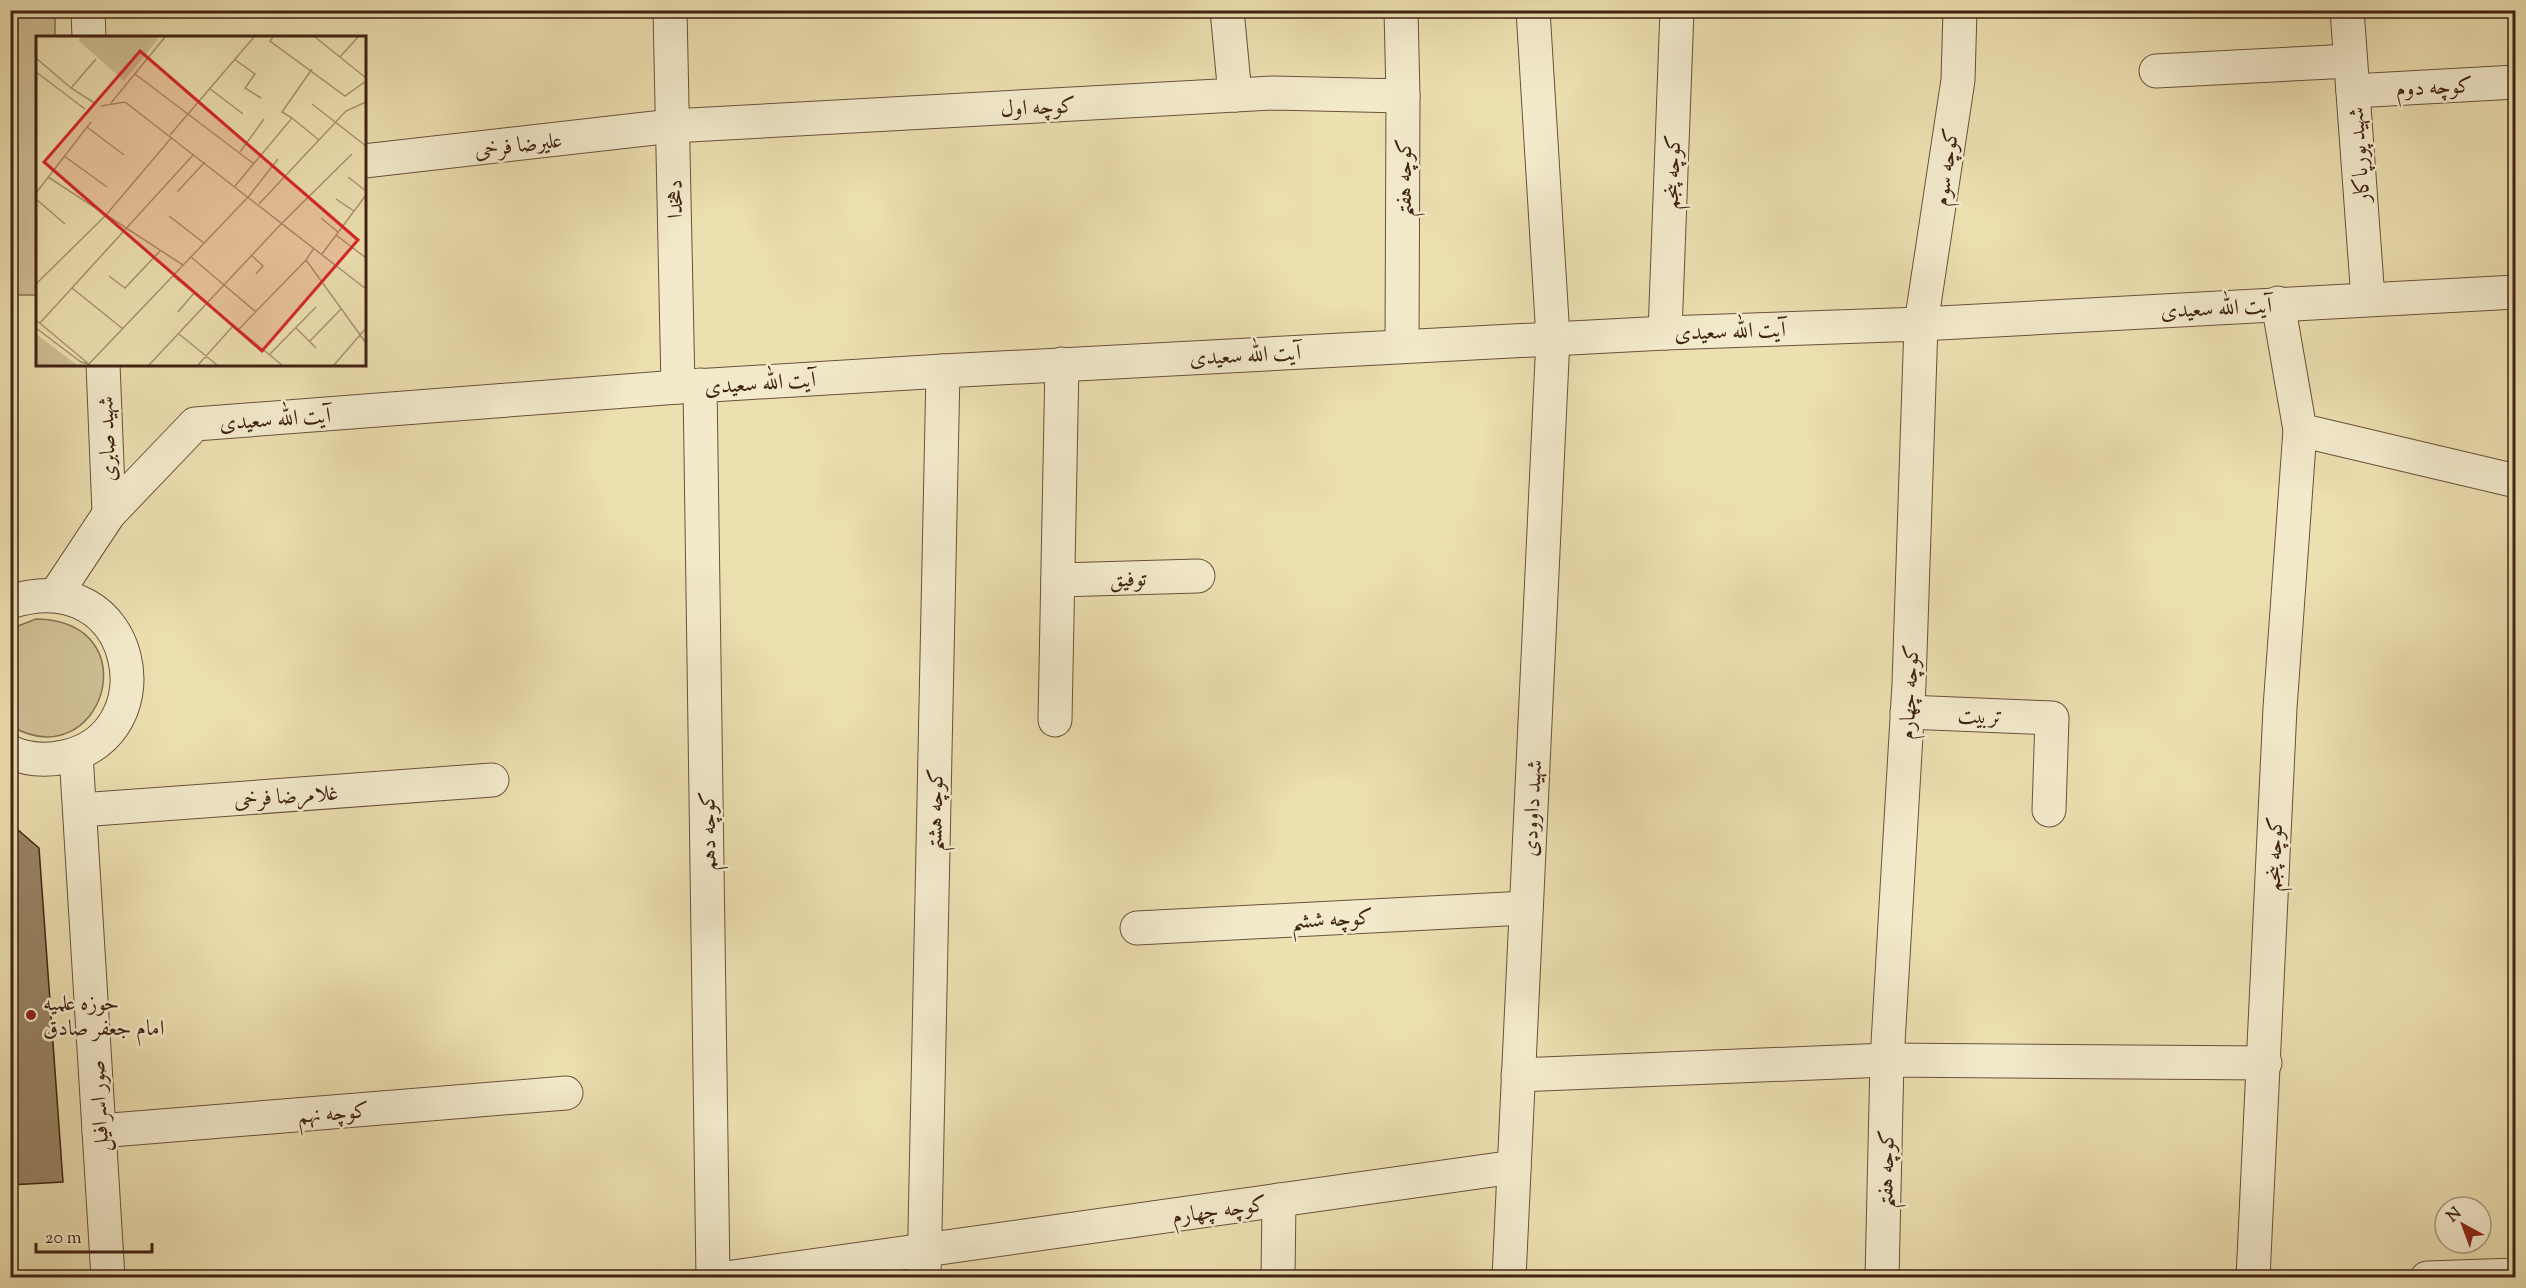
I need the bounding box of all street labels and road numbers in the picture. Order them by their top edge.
street label: کوچه دوم [2395,71,2474,108]
street label: کوچه اول [1000,91,1077,127]
street label: شهید پورپاکار [2342,106,2380,206]
street label: علیرضا فرخی [473,126,564,168]
street label: کوچه سوم [1927,126,1970,209]
street label: کوچه پنجم [1657,134,1693,210]
street label: کوچه هفتم [1390,138,1425,218]
street label: دهخدا [661,179,693,219]
street label: آیت الله سعیدی [2159,287,2275,329]
street label: آیت الله سعیدی [1674,311,1789,351]
street label: آیت الله سعیدی [1188,334,1304,376]
street label: آیت الله سعیدی [703,361,819,405]
street label: شهید صابری [92,395,126,482]
street label: آیت الله سعیدی [218,397,334,441]
street label: توفیق [1109,564,1148,598]
street label: کوچه چهارم [1893,644,1930,741]
street label: تربیت [1957,701,2003,735]
street label: شهید داوودی [1515,759,1553,857]
street label: کوچه هشتم [920,768,957,852]
street label: غلامرضا فرخی [233,778,340,818]
street label: کوچه دهم [693,791,729,871]
street label: کوچه پنجم [2259,816,2295,892]
street label: کوچه ششم [1291,903,1374,942]
street label: صور اسرافیل [83,1059,119,1152]
street label: کوچه نهم [296,1096,371,1136]
street label: کوچه هفتم [1871,1129,1908,1209]
street label: کوچه چهارم [1170,1190,1269,1235]

